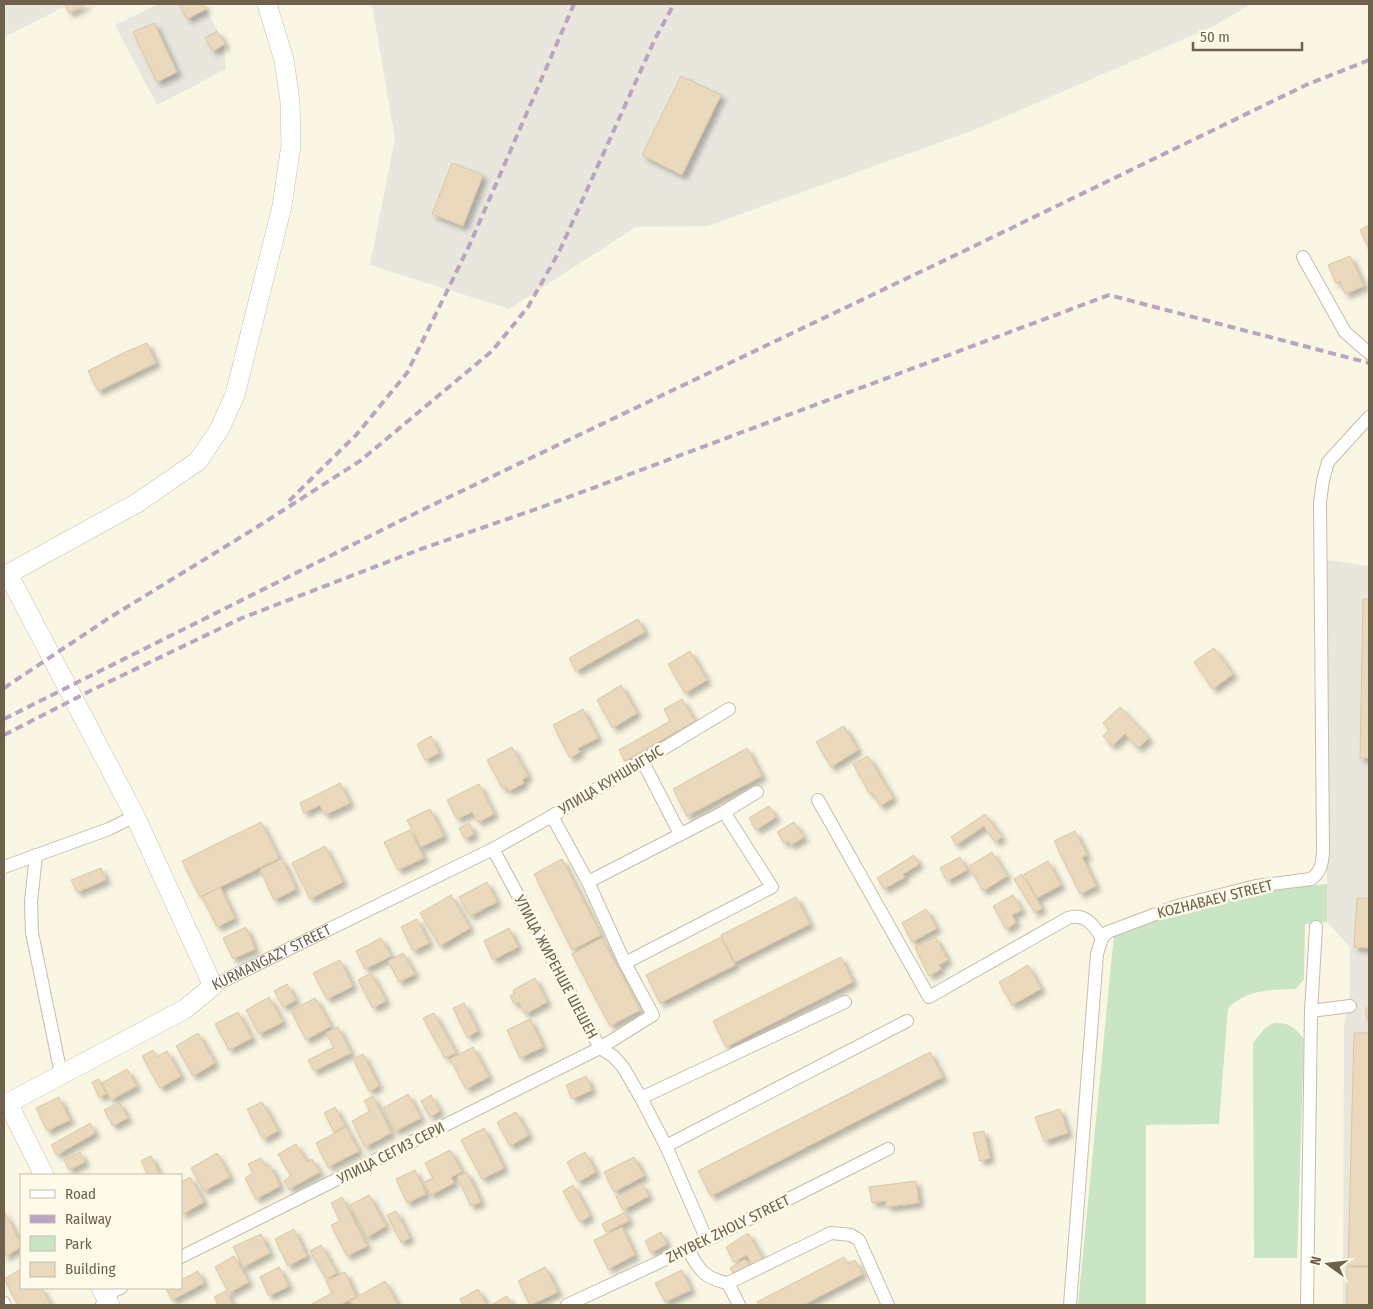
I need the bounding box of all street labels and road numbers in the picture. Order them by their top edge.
street label: УЛИЦА КУНШЫГЫС [555,741,667,819]
street label: KOZHABAEV STREET [1155,876,1275,922]
street label: УЛИЦА ЖИРЕНШЕ ШЕШЕН [510,891,602,1042]
street label: KURMANGAZY STREET [209,921,334,994]
street label: УЛИЦА СЕГИЗ СЕРИ [333,1118,448,1188]
street label: ZHYBEK ZHOLY STREET [663,1191,793,1267]

